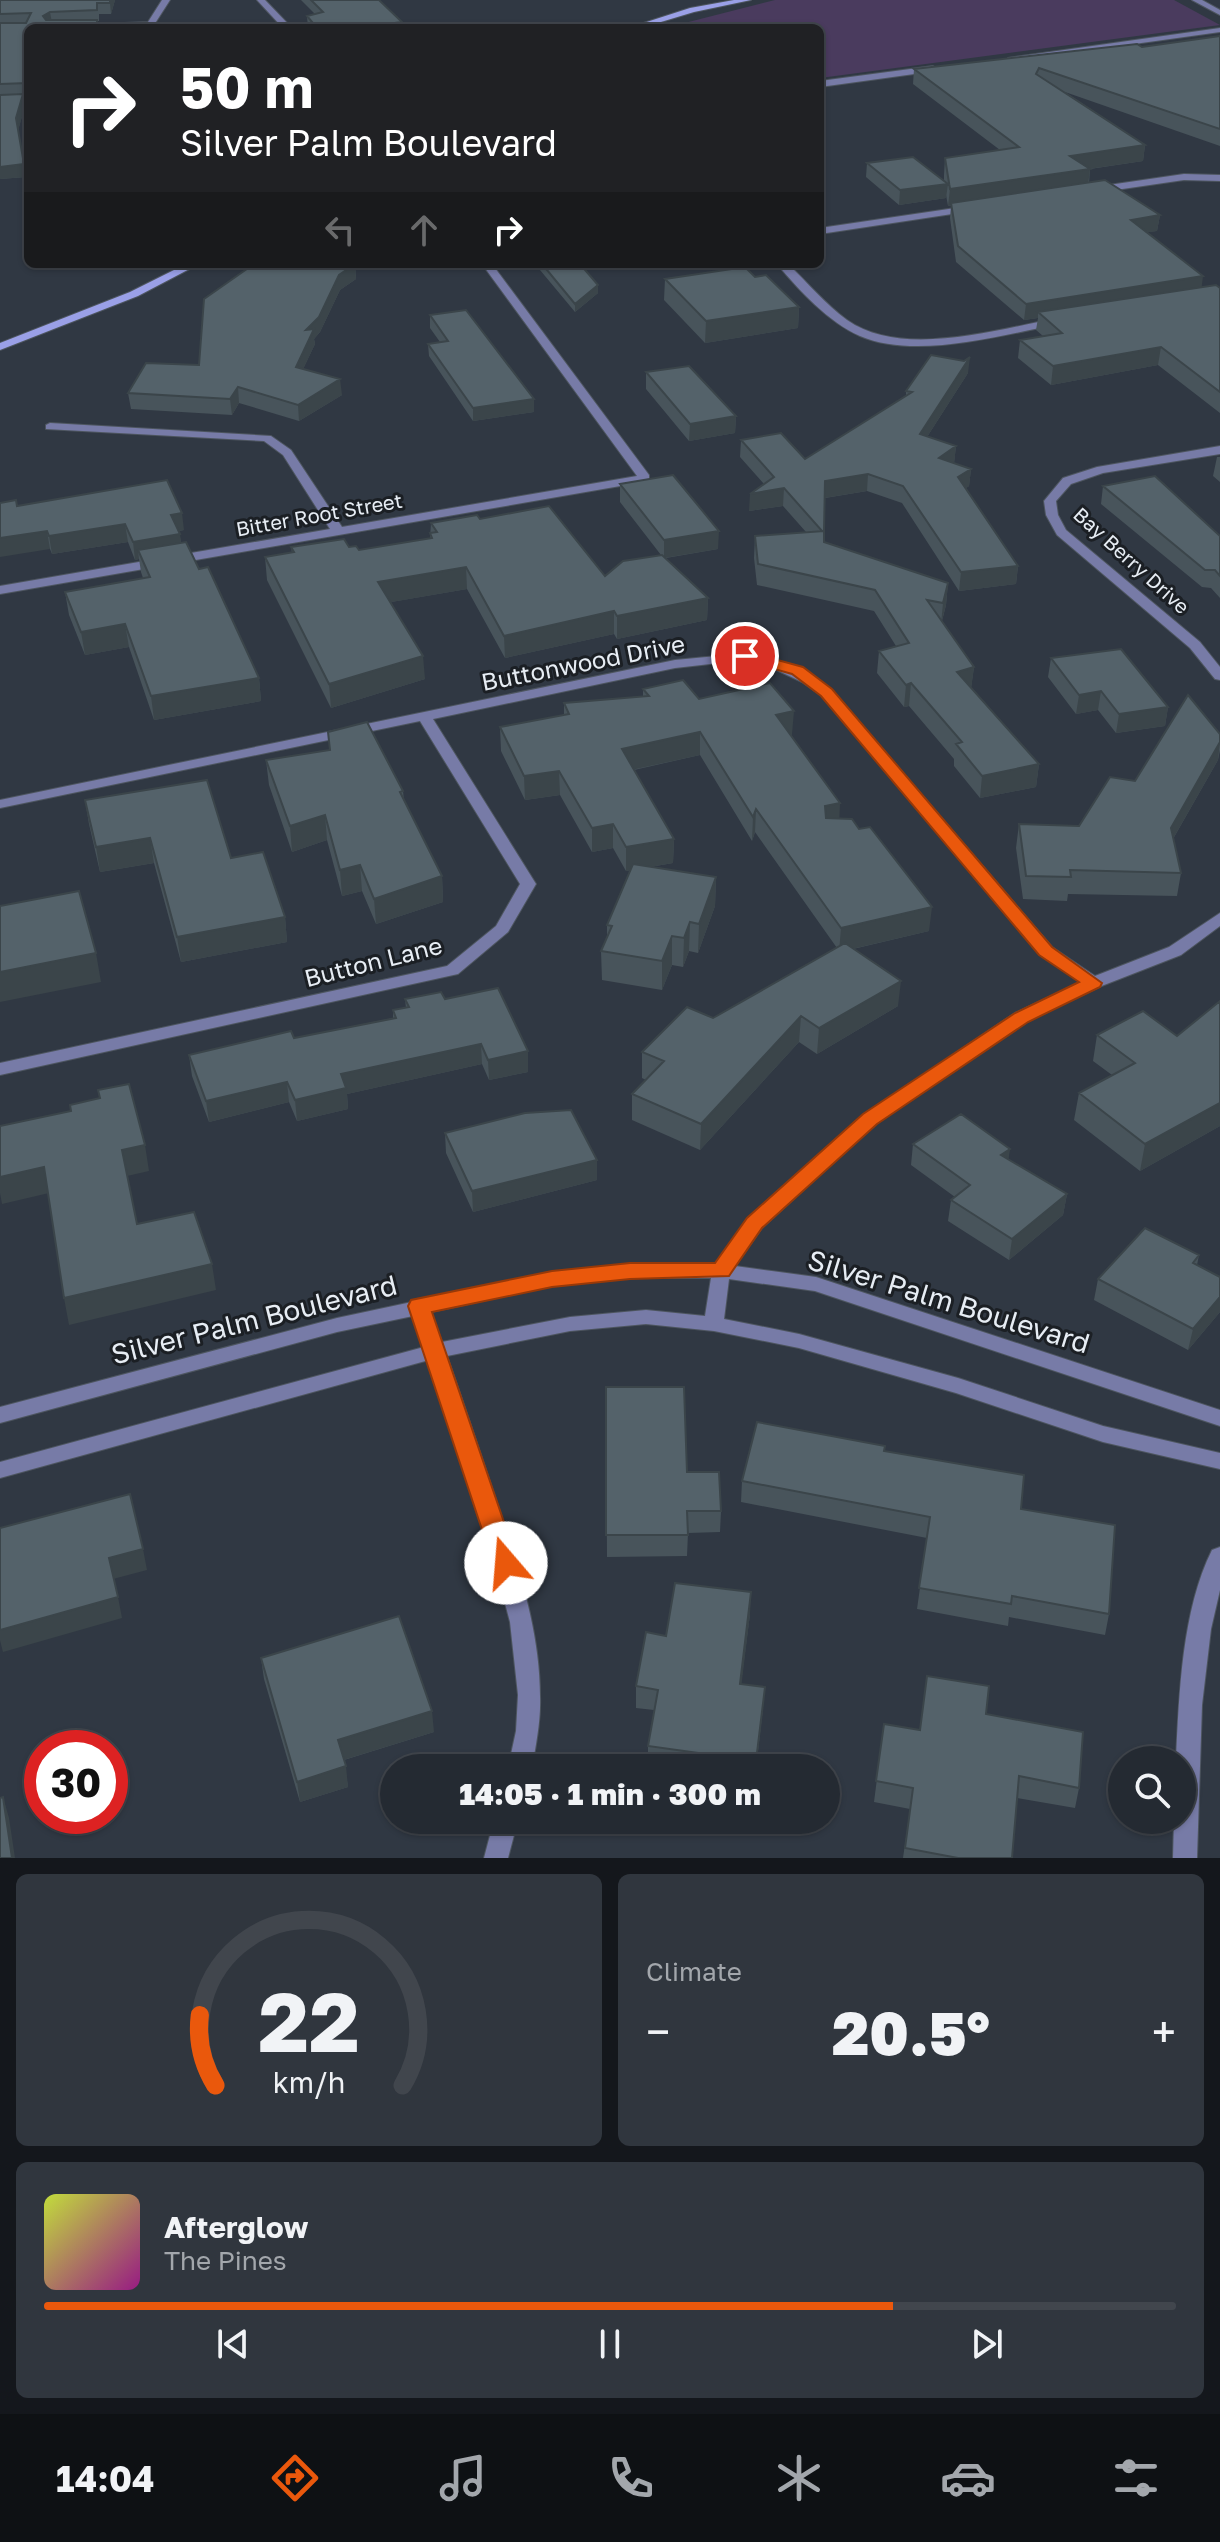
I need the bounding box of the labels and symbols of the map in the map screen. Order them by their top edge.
street label: Bitter Root Street [234,488,404,540]
street label: Bay Berry Drive [1069,502,1195,618]
pin [711,622,779,690]
street label: Buttonwood Drive [479,628,687,696]
street label: Button Lane [301,930,445,992]
street label: Silver Palm Boulevard [804,1242,1094,1360]
street label: Silver Palm Boulevard [108,1268,400,1370]
position arrow [464,1521,548,1605]
speed limit sign: 30 [24,1730,128,1834]

